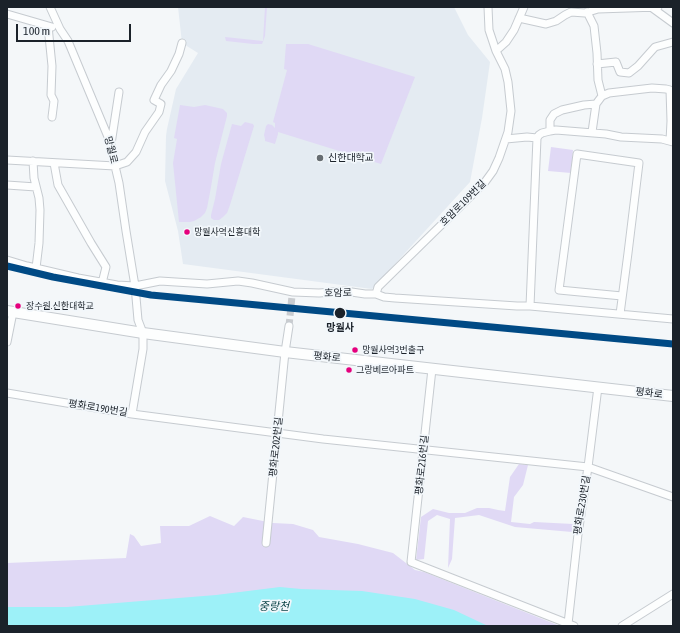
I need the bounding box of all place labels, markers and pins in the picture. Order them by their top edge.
place label: 신한대학교 [328,152,374,164]
marker: 신한대학교 [315,153,325,163]
marker: 망월사역신흥대학 [182,227,192,237]
place label: 망월사역신흥대학 [194,227,260,237]
marker: 장수원.신한대학교 [13,301,23,311]
place label: 장수원.신한대학교 [26,301,94,311]
marker: 망월사 [333,306,347,320]
place label: 망월사 [326,322,354,334]
marker: 망월사역3번출구 [350,345,360,355]
place label: 망월사역3번출구 [362,345,424,355]
marker: 그랑베르아파트 [344,365,354,375]
place label: 그랑베르아파트 [356,365,414,375]

